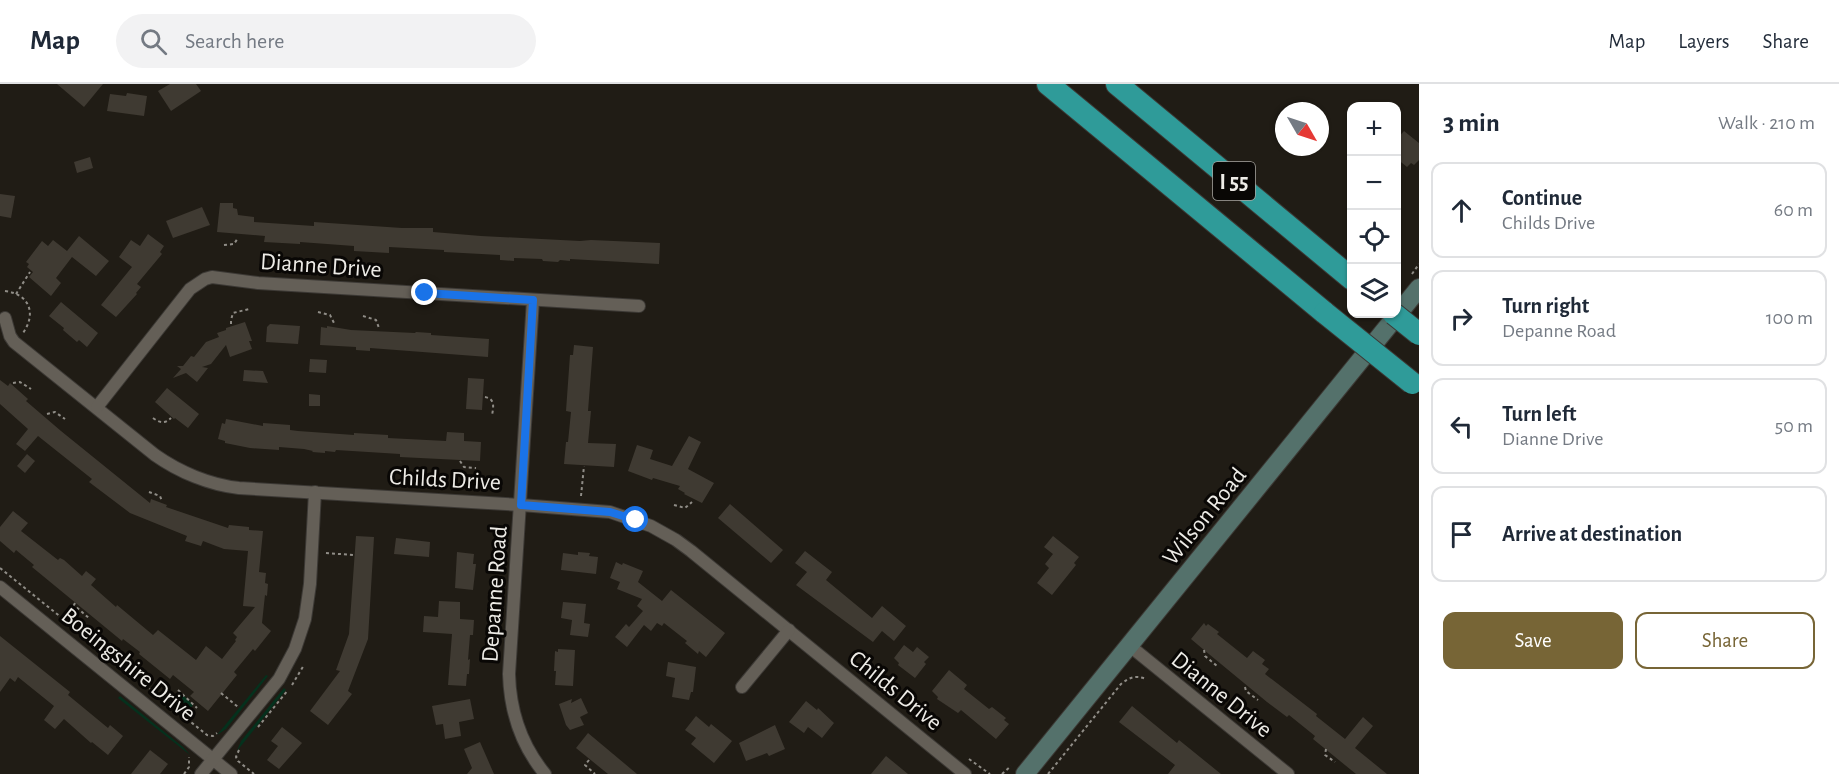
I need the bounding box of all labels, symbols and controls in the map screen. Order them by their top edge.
search box [116,14,536,68]
icon: search [137,25,170,58]
text: Map [30,27,80,55]
text: Search here [185,30,284,52]
text: Map [1609,31,1645,52]
text: Layers [1678,31,1729,52]
text: Share [1762,31,1809,52]
north arrow [1275,102,1329,156]
map controls [1347,102,1401,318]
button: + [1347,102,1401,156]
text: 3 min [1443,110,1500,136]
text: Walk · 210 m [1718,113,1815,133]
button: − [1347,156,1401,210]
road number: I 55 [1213,162,1255,200]
text: Continue [1502,187,1582,209]
icon: ahead [1445,194,1478,227]
text: 60 m [1774,200,1813,220]
button: locate [1347,210,1401,264]
text: Childs Drive [1502,213,1595,233]
street label: Dianne Drive [259,250,382,282]
button: layers [1347,264,1401,318]
route end [411,279,437,305]
text: Turn right [1502,295,1589,317]
icon: right [1445,302,1478,335]
text: 100 m [1766,308,1813,328]
text: Depanne Road [1502,321,1616,341]
text: Turn left [1502,403,1576,425]
icon: left [1445,410,1478,443]
text: 50 m [1775,416,1813,436]
text: Dianne Drive [1502,429,1603,449]
street label: Wilson Road [1158,463,1251,570]
street label: Childs Drive [388,465,501,495]
route start [622,506,648,532]
icon: arrive [1445,518,1478,551]
text: Arrive at destination [1502,523,1682,545]
street label: Depanne Road [478,525,512,663]
street label: Boeingshire Drive [57,603,200,726]
button: Save [1443,612,1623,669]
button: Share [1635,612,1815,669]
street label: Childs Drive [844,646,946,735]
street label: Dianne Drive [1167,647,1276,742]

